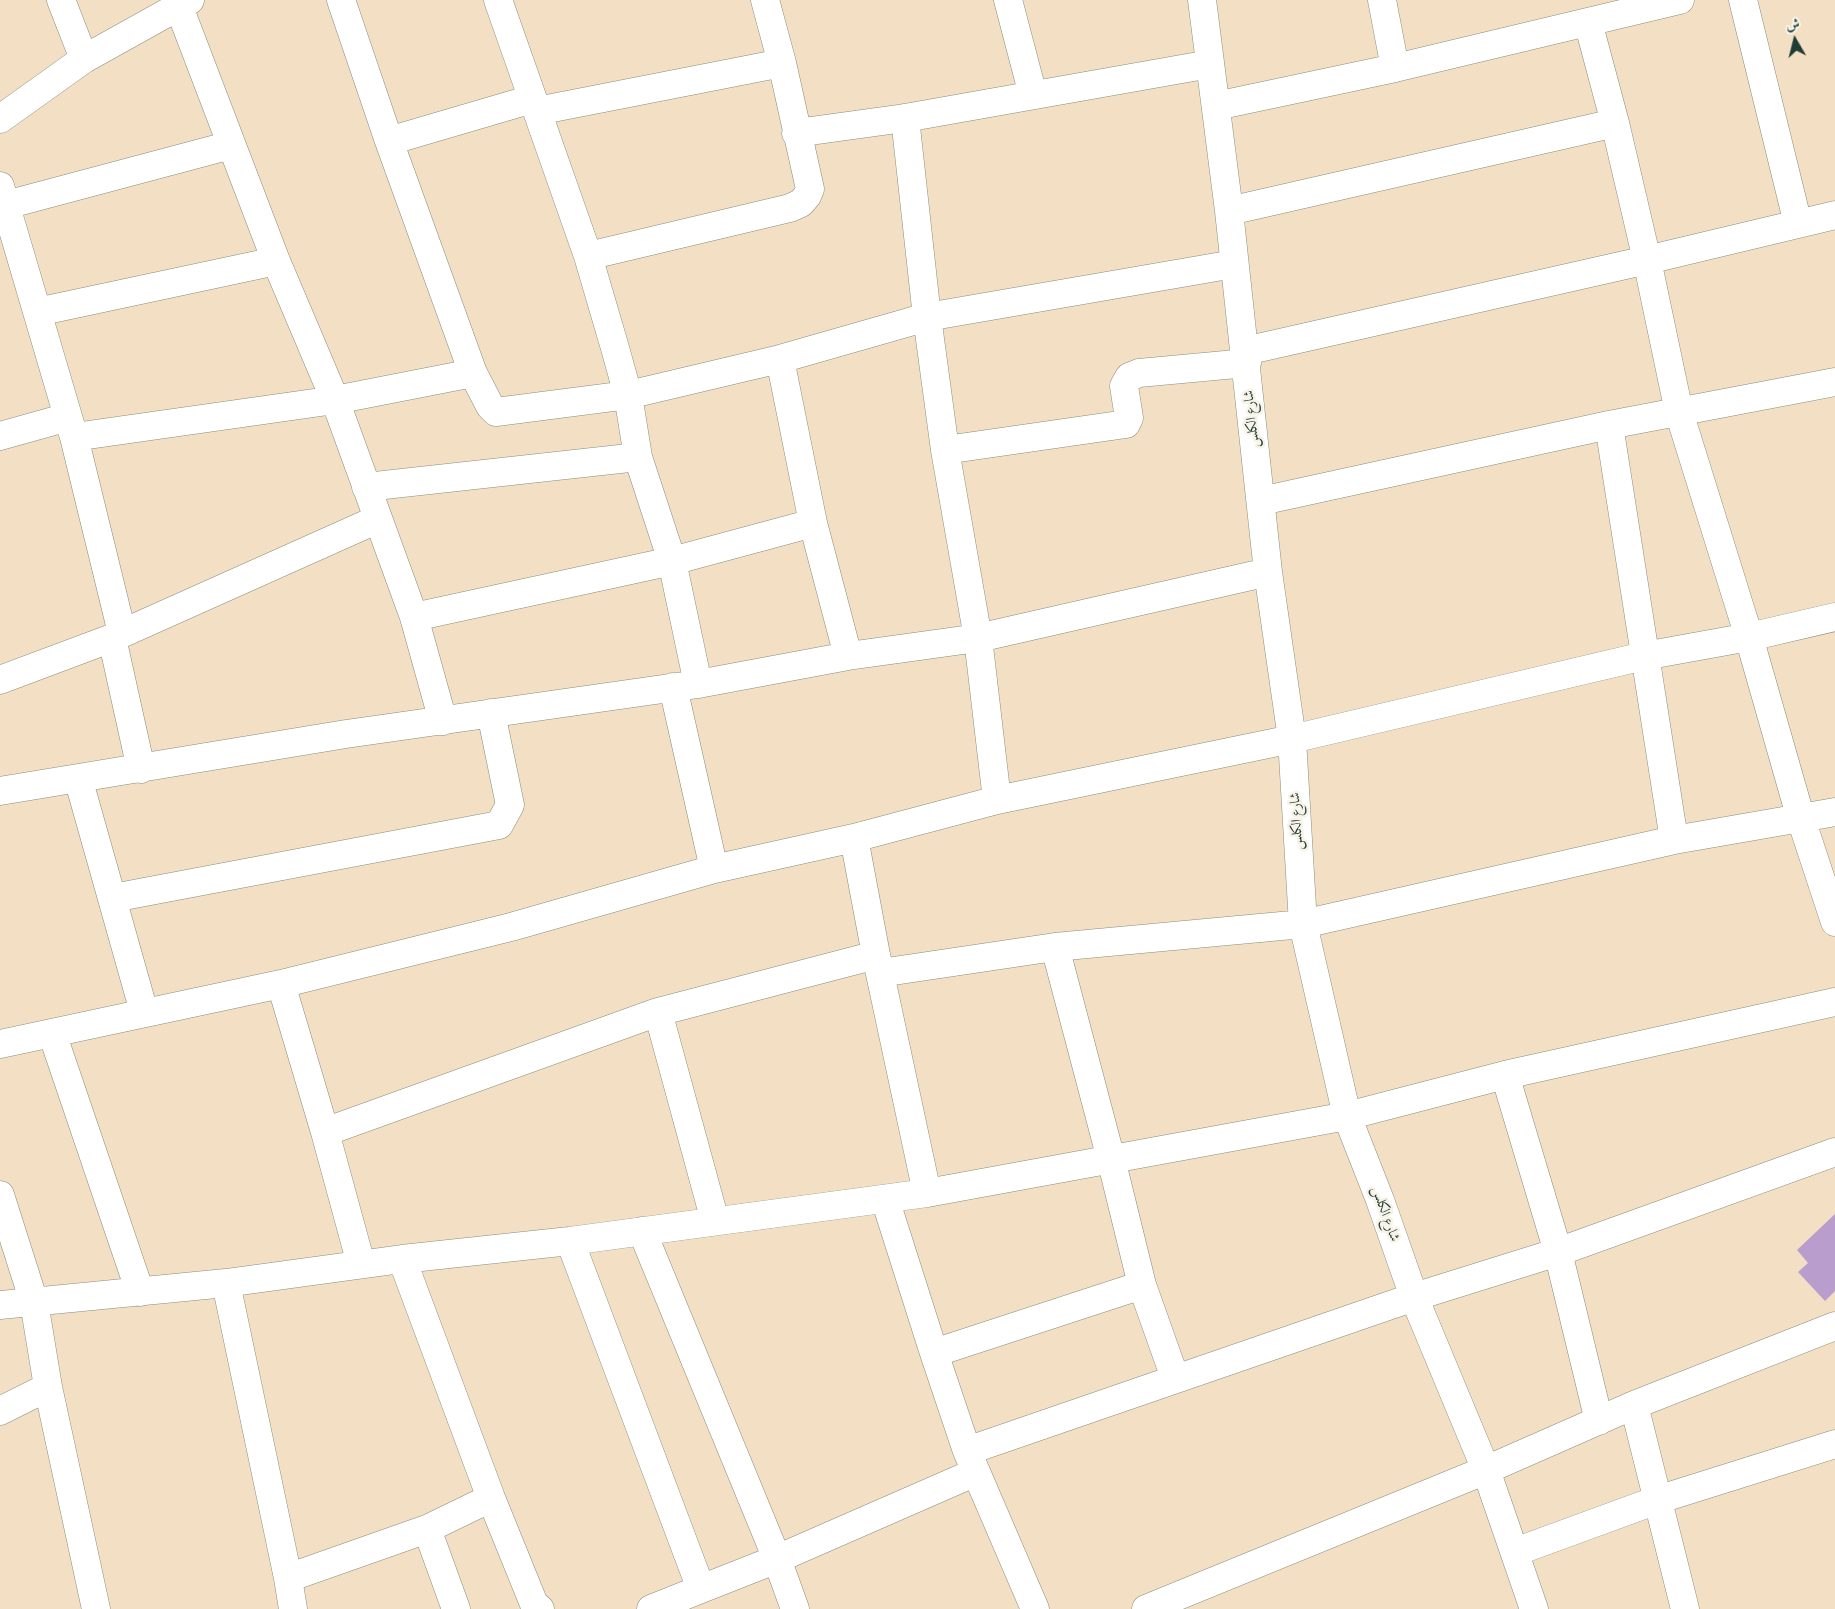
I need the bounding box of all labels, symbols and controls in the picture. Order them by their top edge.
text: ش [1785,14,1801,35]
north arrow [1770,15,1820,65]
street label: شارع الكلس [1241,389,1263,449]
street label: شارع الكلس [1287,792,1307,850]
street label: شارع الكلس [1367,1184,1403,1244]

